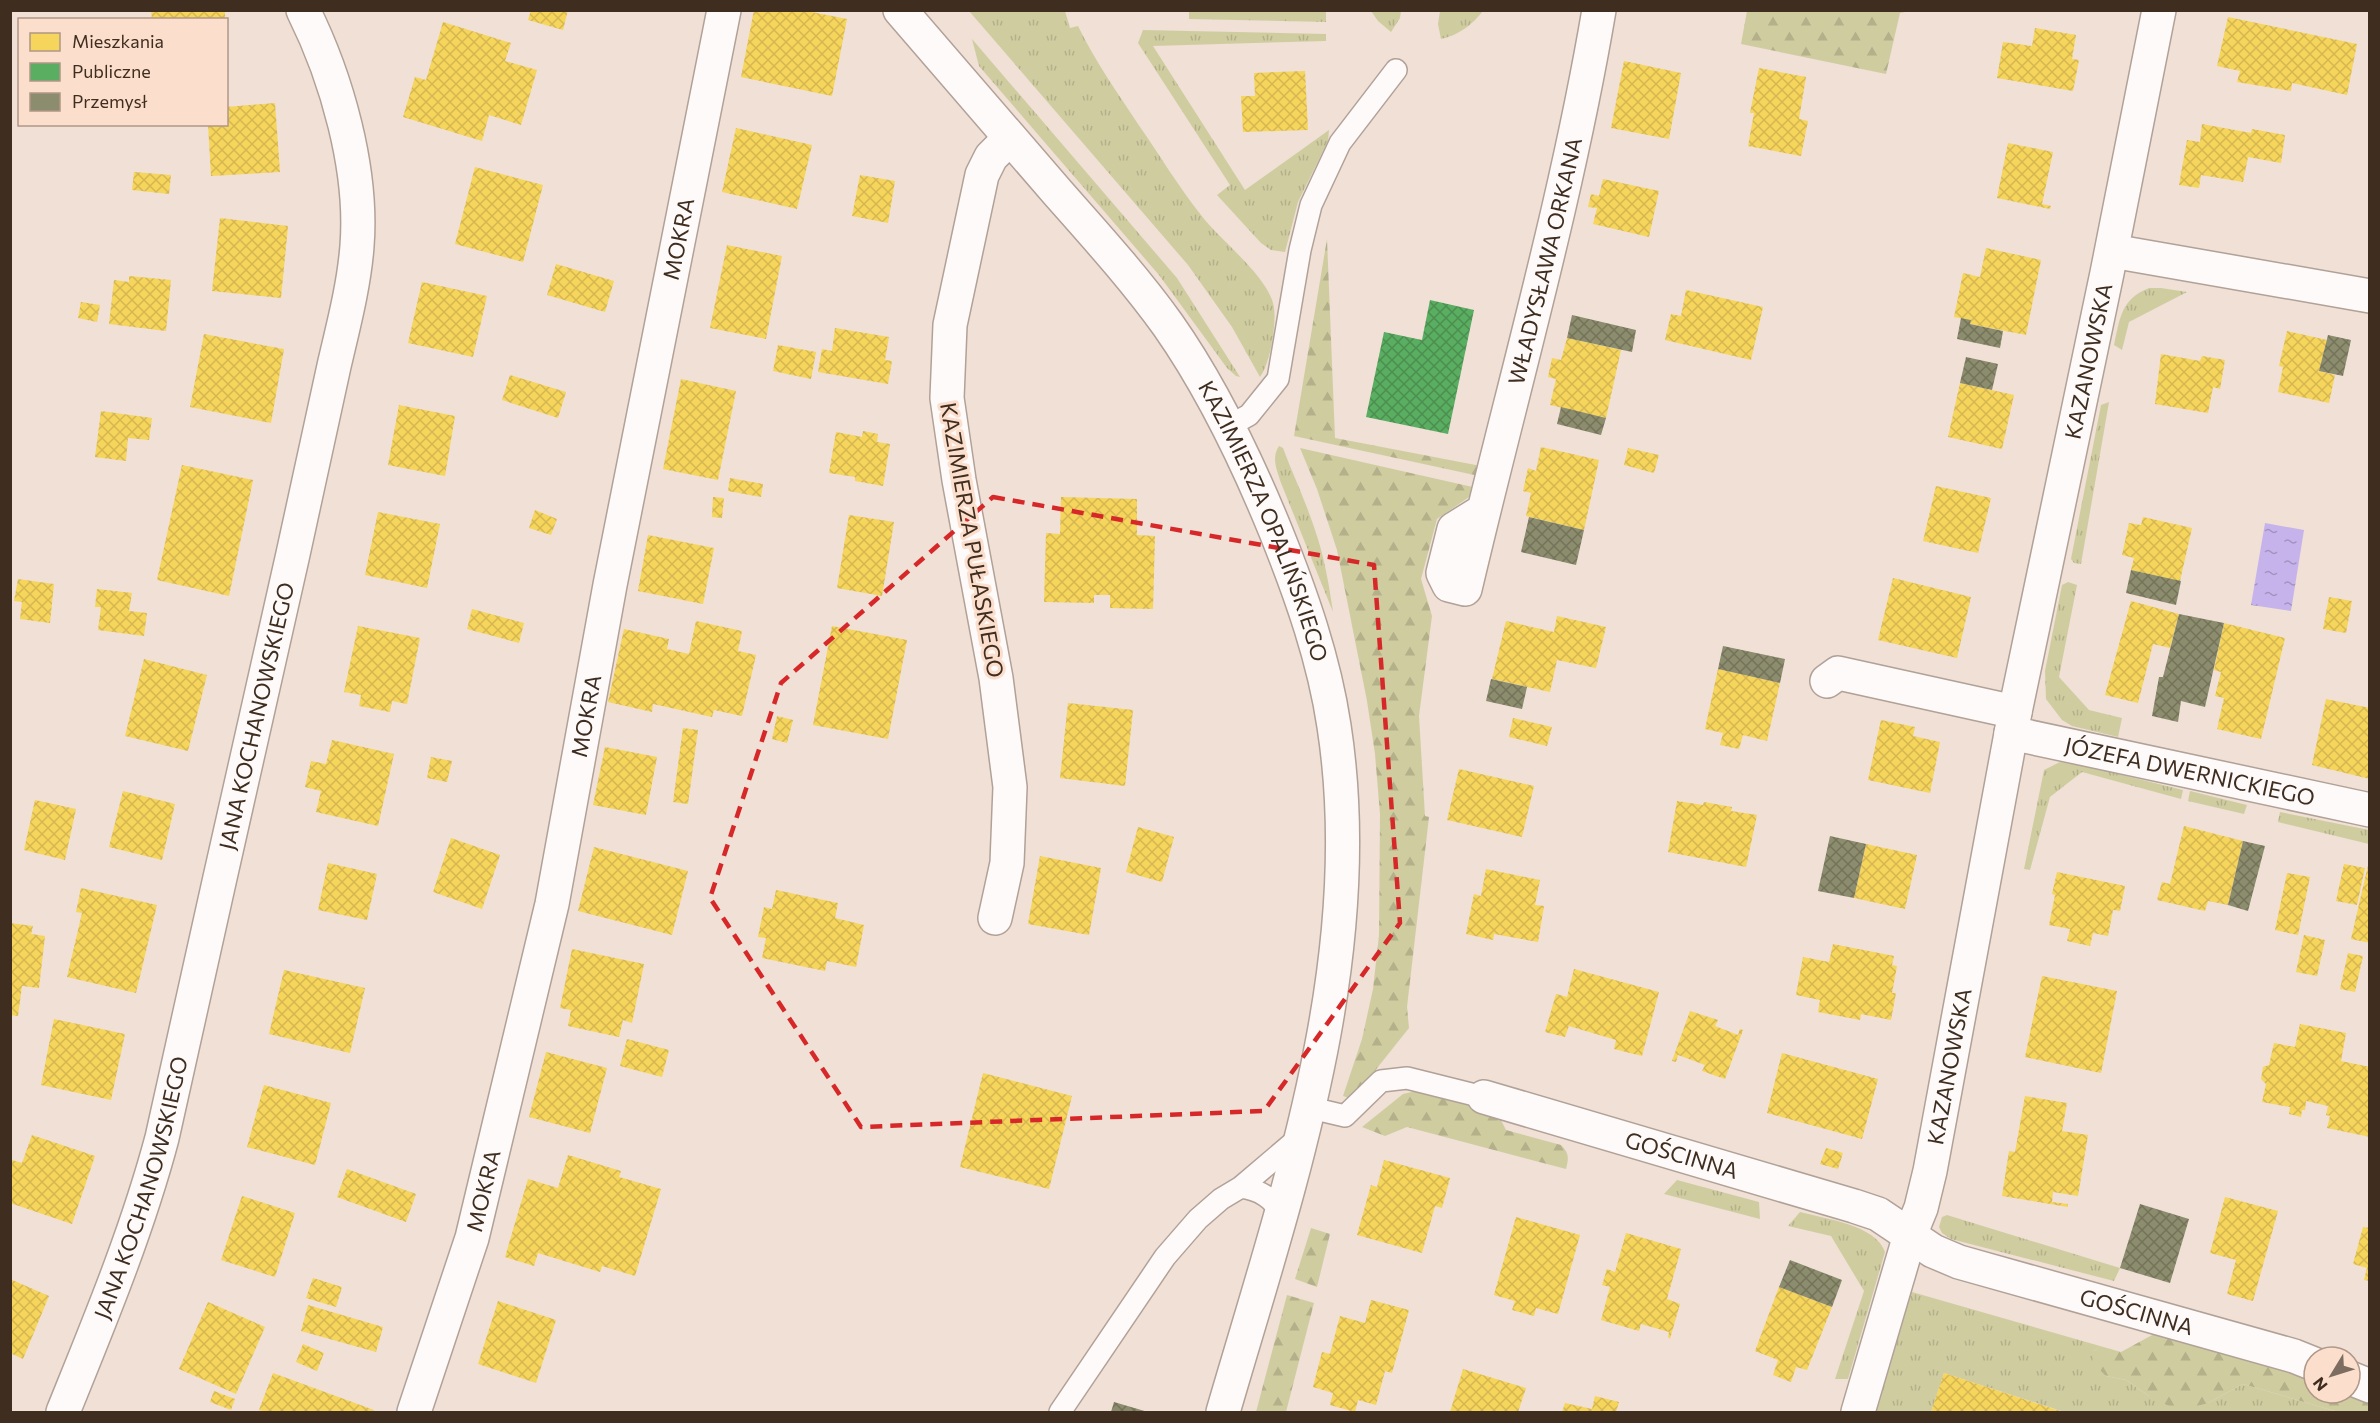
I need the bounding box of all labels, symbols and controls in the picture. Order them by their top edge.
legend [18,18,228,126]
text: Mieszkania [72,30,164,52]
text: Publiczne [72,60,151,82]
text: Przemysł [72,90,148,112]
street label: WŁADYSŁAWA ORKANA [1502,135,1587,388]
street label: MOKRA [657,195,699,282]
street label: KAZANOWSKA [2059,281,2118,442]
street label: KAZIMIERZA OPALIŃSKIEGO [1193,376,1334,664]
street label: KAZIMIERZA PUŁASKIEGO [935,400,1010,680]
street label: JANA KOCHANOWSKIEGO [213,580,299,852]
street label: MOKRA [565,672,606,759]
street label: JÓZEFA DWERNICKIEGO [2063,731,2318,811]
street label: KAZANOWSKA [1921,986,1977,1147]
street label: JANA KOCHANOWSKIEGO [88,1054,193,1323]
street label: GOŚCINNA [1622,1125,1742,1184]
street label: MOKRA [460,1147,506,1234]
street label: GOŚCINNA [2077,1283,2197,1340]
north arrow [2302,1345,2362,1405]
text: N [2309,1374,2331,1395]

